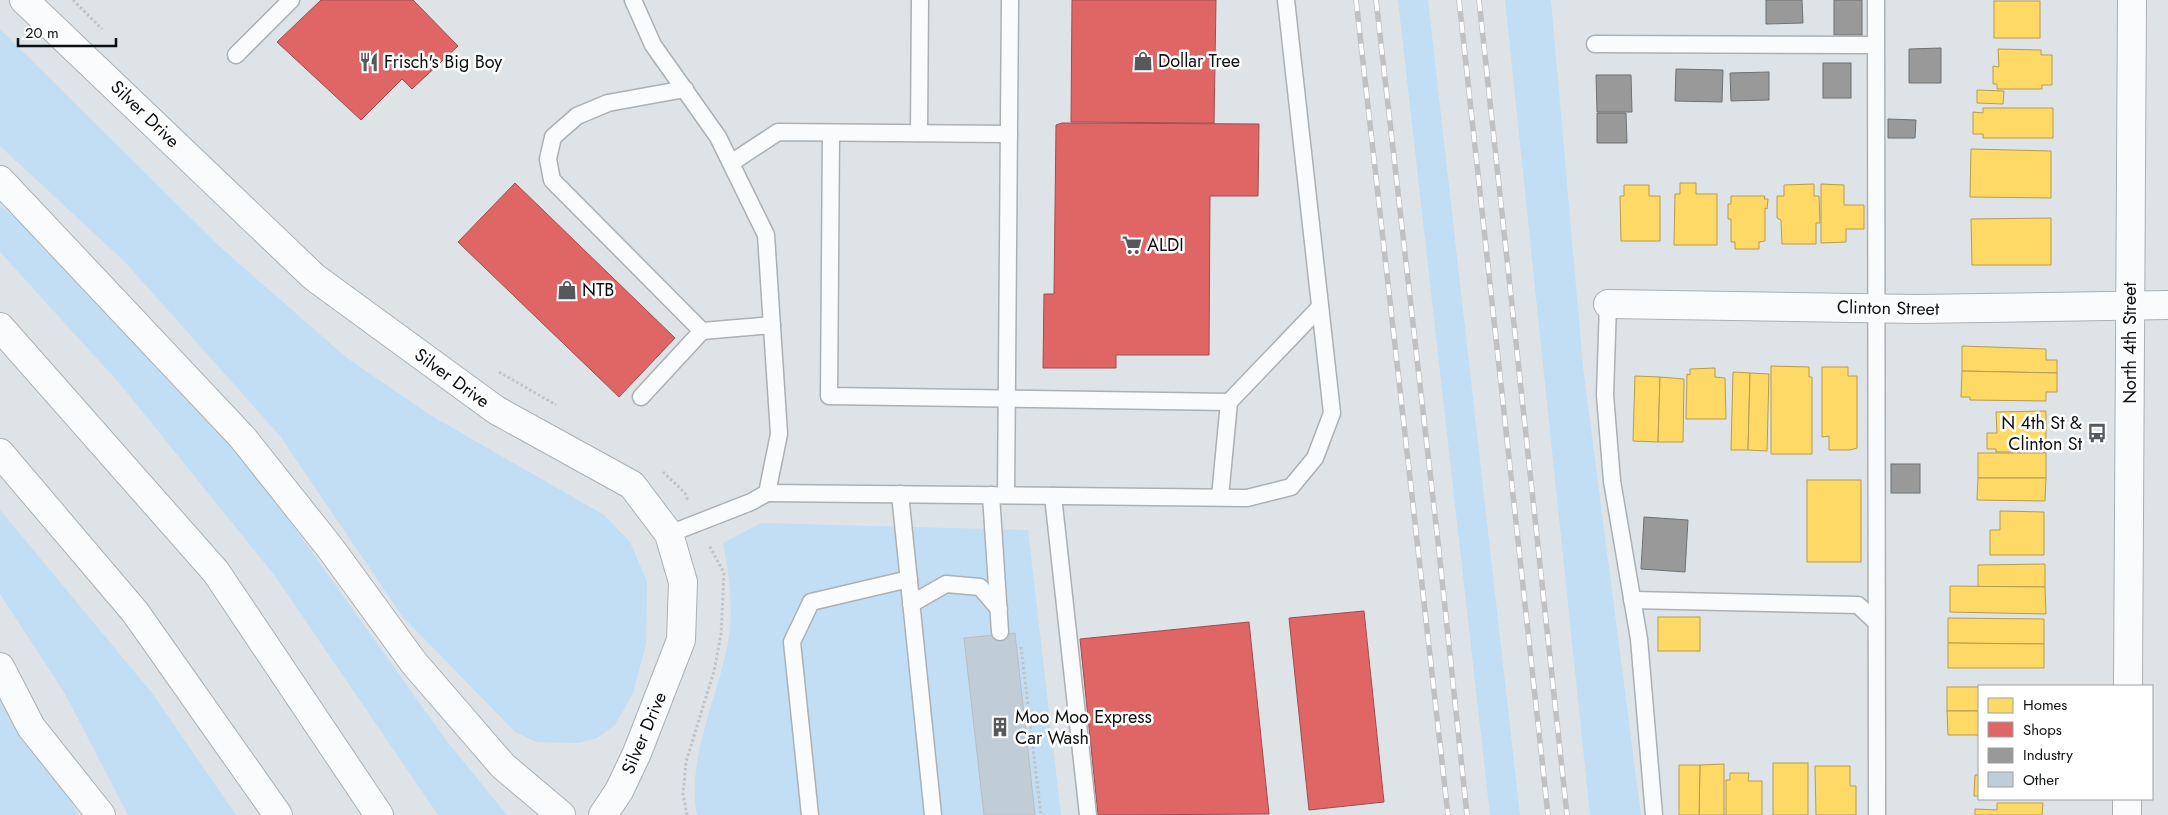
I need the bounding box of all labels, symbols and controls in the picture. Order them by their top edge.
scale bar [18,15,115,47]
text: 20 m [25,22,59,44]
place label: Dollar Tree [1158,48,1240,74]
place label: Frisch's Big Boy [384,49,502,75]
shop icon: Dollar Tree [1132,50,1154,72]
restaurant icon: Frisch's Big Boy [358,51,380,73]
street label: Silver Drive [105,74,185,154]
place label: ALDI [1147,232,1184,258]
supermarket icon: ALDI [1121,234,1143,256]
place label: NTB [582,277,614,303]
shop icon: NTB [556,279,578,301]
street label: North 4th Street [2117,281,2143,404]
street label: Clinton Street [1837,294,1940,322]
street label: Silver Drive [409,342,495,414]
place label: N 4th St & Clinton St [2001,410,2083,457]
bus stop icon: N 4th St & Clinton St [2086,422,2108,444]
legend [1978,685,2153,800]
street label: Silver Drive [615,688,673,778]
text: Homes [2023,694,2067,716]
place label: Moo Moo Express Car Wash [1015,704,1152,751]
building icon: Moo Moo Express Car Wash [989,716,1011,738]
text: Shops [2023,719,2062,741]
text: Industry [2023,744,2073,766]
text: Other [2023,769,2060,791]

